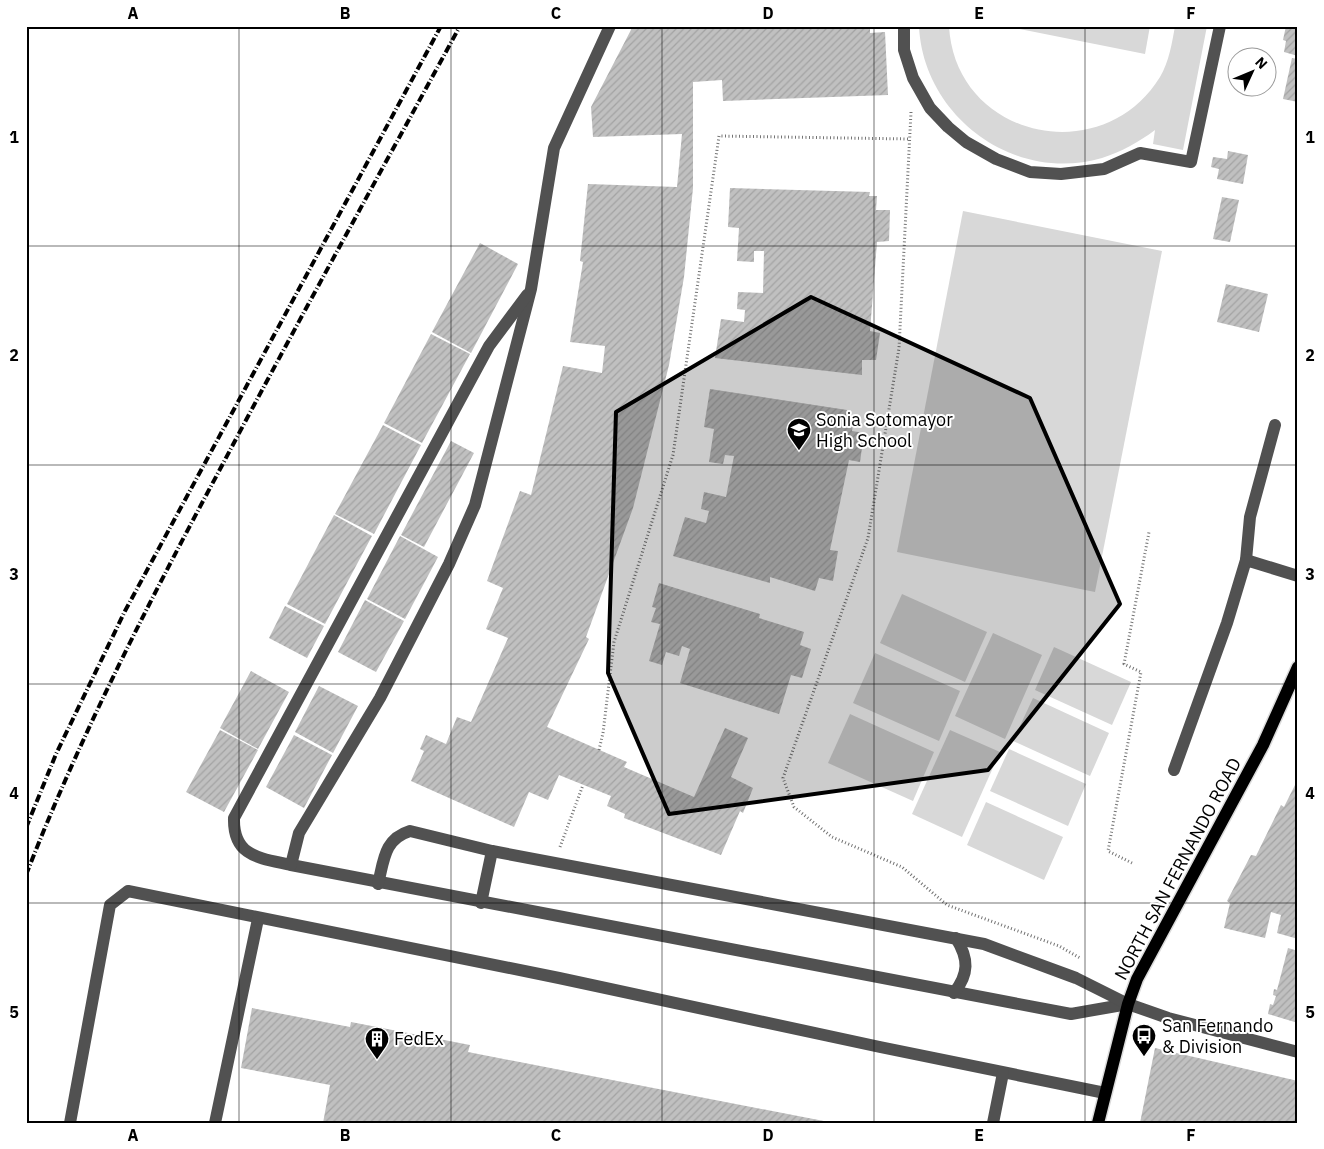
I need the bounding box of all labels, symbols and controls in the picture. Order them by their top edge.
text: A [128,3,139,23]
text: B [340,3,351,23]
text: C [551,3,561,23]
text: D [762,3,774,23]
text: E [974,3,984,23]
text: F [1186,3,1196,23]
north arrow [1226,48,1276,98]
text: N [1251,53,1271,73]
text: 1 [9,127,19,147]
text: 1 [1305,127,1315,147]
text: 2 [9,345,19,365]
text: 2 [1305,345,1315,365]
place label: Sonia Sotomayor High School [816,408,953,452]
school or university icon: Sonia Sotomayor High School [786,417,812,451]
text: 3 [9,564,19,584]
text: 3 [1305,564,1315,584]
street label: NORTH SAN FERNANDO ROAD [1109,754,1246,984]
text: 4 [9,783,19,803]
text: 4 [1305,783,1315,803]
text: 5 [9,1002,19,1022]
text: 5 [1305,1002,1315,1022]
place label: San Fernando & Division [1162,1014,1273,1058]
bus stop icon: San Fernando & Division [1131,1023,1157,1057]
building icon: FedEx [364,1026,390,1060]
place label: FedEx [394,1027,444,1050]
text: A [128,1125,139,1145]
text: B [340,1125,351,1145]
text: C [551,1125,561,1145]
text: D [762,1125,774,1145]
text: E [974,1125,984,1145]
text: F [1186,1125,1196,1145]

